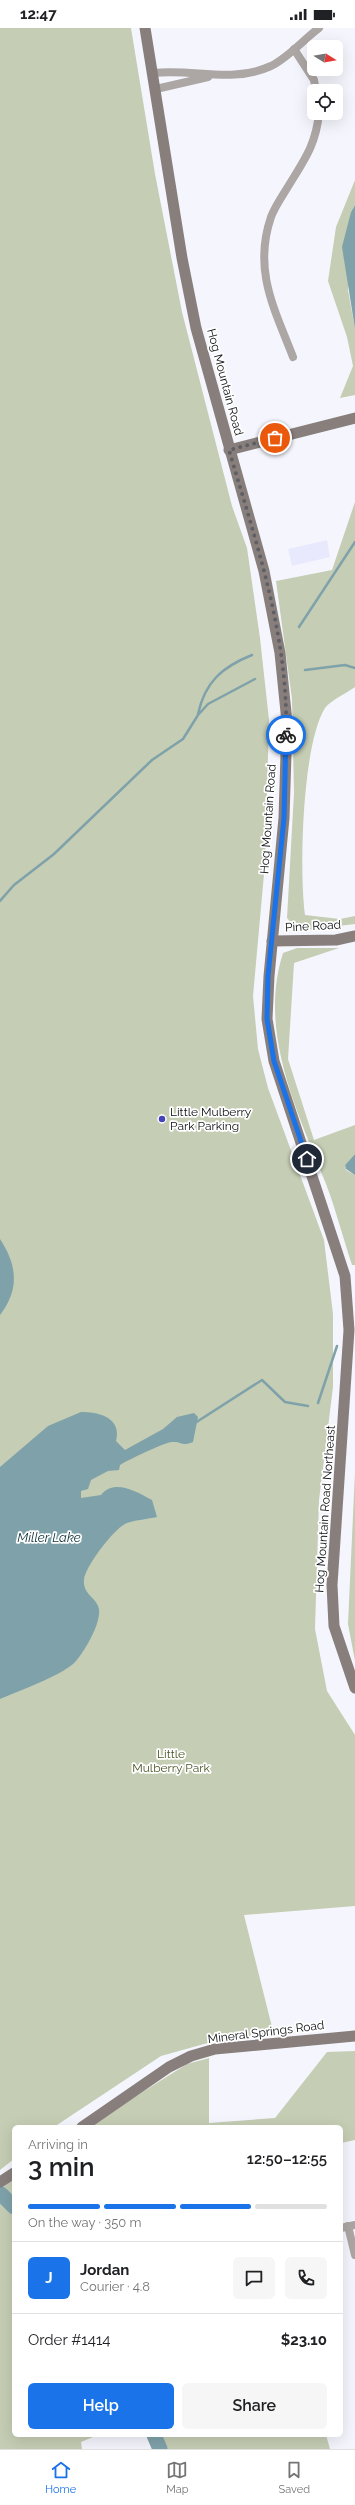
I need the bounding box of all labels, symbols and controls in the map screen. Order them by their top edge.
text: 12:47 [20,5,57,23]
north arrow [307,40,343,76]
map controls [307,40,343,120]
button: locate [307,84,343,120]
street label: Hog Mountain Road [204,327,246,437]
pin [258,421,292,455]
icon: bag [264,427,286,449]
courier [266,715,306,755]
icon: bike [275,724,297,746]
street label: Hog Mountain Road [257,764,279,874]
street label: Pine Road [285,918,341,934]
place label: Little Mulberry Park Parking [170,1105,252,1133]
marker: Little Mulberry Park Parking [157,1114,167,1124]
pin [290,1142,324,1176]
icon: home [296,1148,318,1170]
street label: Hog Mountain Road Northeast [312,1425,338,1593]
water label: Miller Lake [17,1530,81,1545]
park label: Little Mulberry Park [132,1747,210,1775]
street label: Mineral Springs Road [207,2018,325,2046]
text: Arriving in [28,2137,88,2152]
text: 12:50–12:55 [247,2150,327,2168]
text: 3 min [28,2152,95,2182]
text: On the way · 350 m [28,2215,141,2230]
button: chat [233,2257,275,2299]
button: phone [285,2257,327,2299]
text: Jordan [80,2261,129,2279]
text: J [45,2269,53,2287]
text: Courier · 4.8 [80,2279,150,2294]
text: Order #1414 [28,2331,111,2349]
text: $23.10 [281,2331,327,2349]
button: Help [28,2383,174,2429]
button: Share [182,2383,327,2429]
tab: Home [45,2459,76,2496]
tab: Map [166,2459,189,2496]
tab: Saved [279,2459,310,2496]

